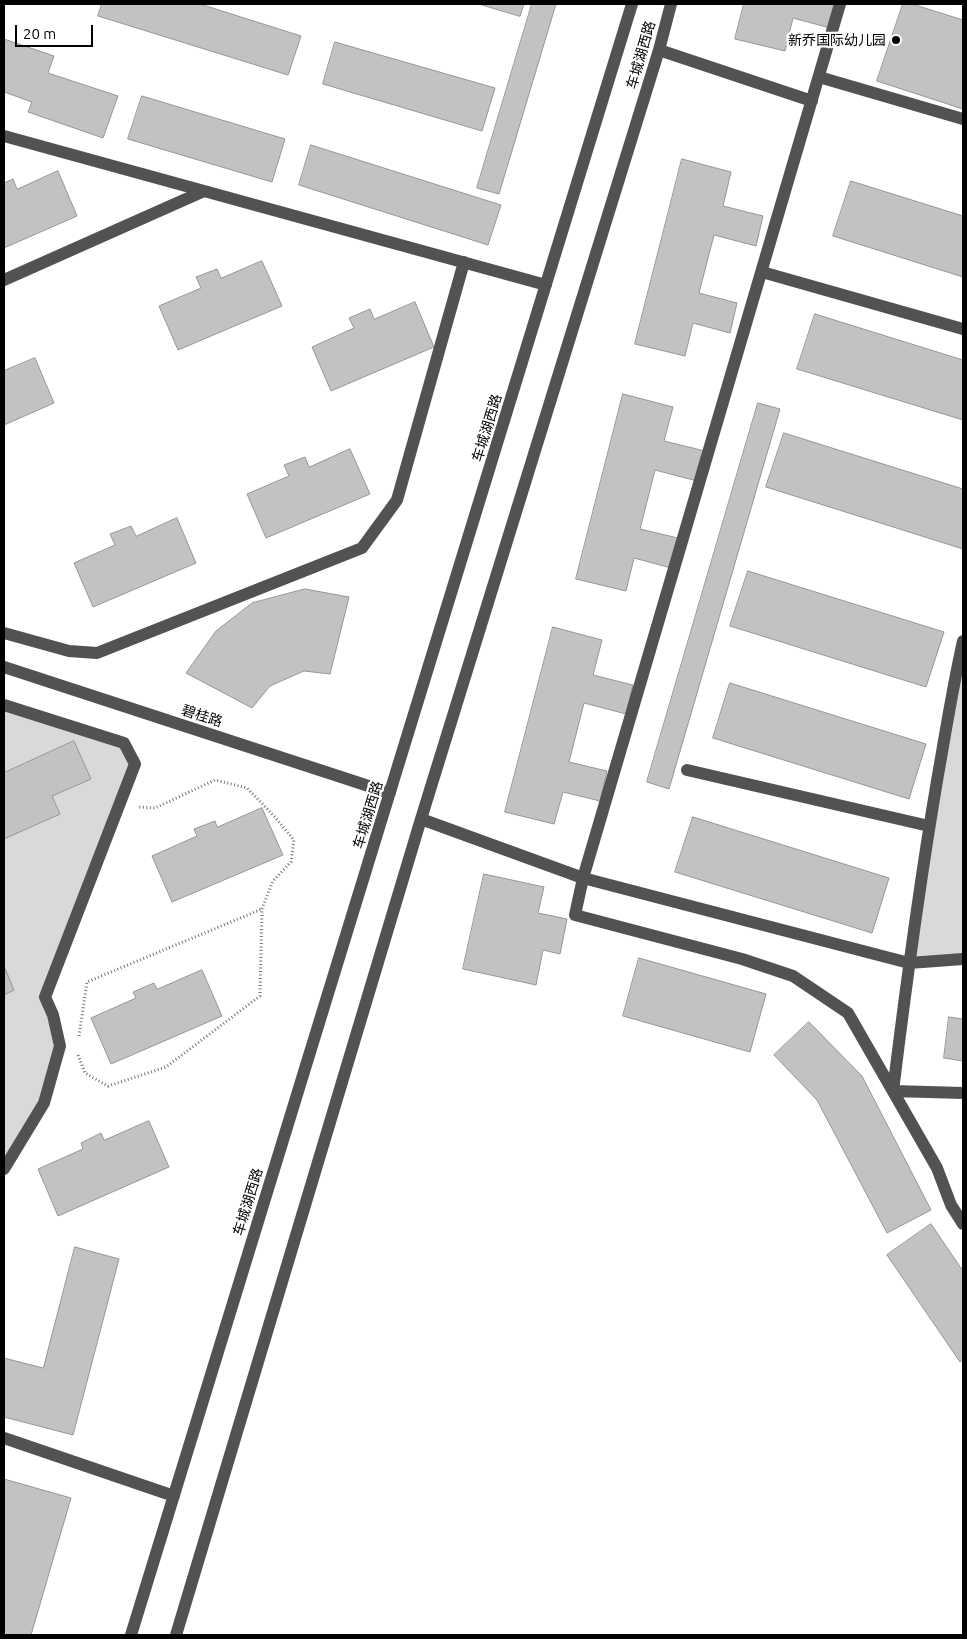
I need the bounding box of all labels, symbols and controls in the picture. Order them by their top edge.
scale bar [18,15,95,47]
street label: 车城湖西路 [623,19,659,91]
text: 20 m [23,25,56,42]
place label: 新乔国际幼儿园 [788,32,886,48]
marker: 新乔国际幼儿园 [890,34,902,46]
street label: 车城湖西路 [469,392,505,464]
street label: 碧桂路 [179,702,225,730]
street label: 车城湖西路 [350,779,386,851]
street label: 车城湖西路 [230,1166,266,1238]

